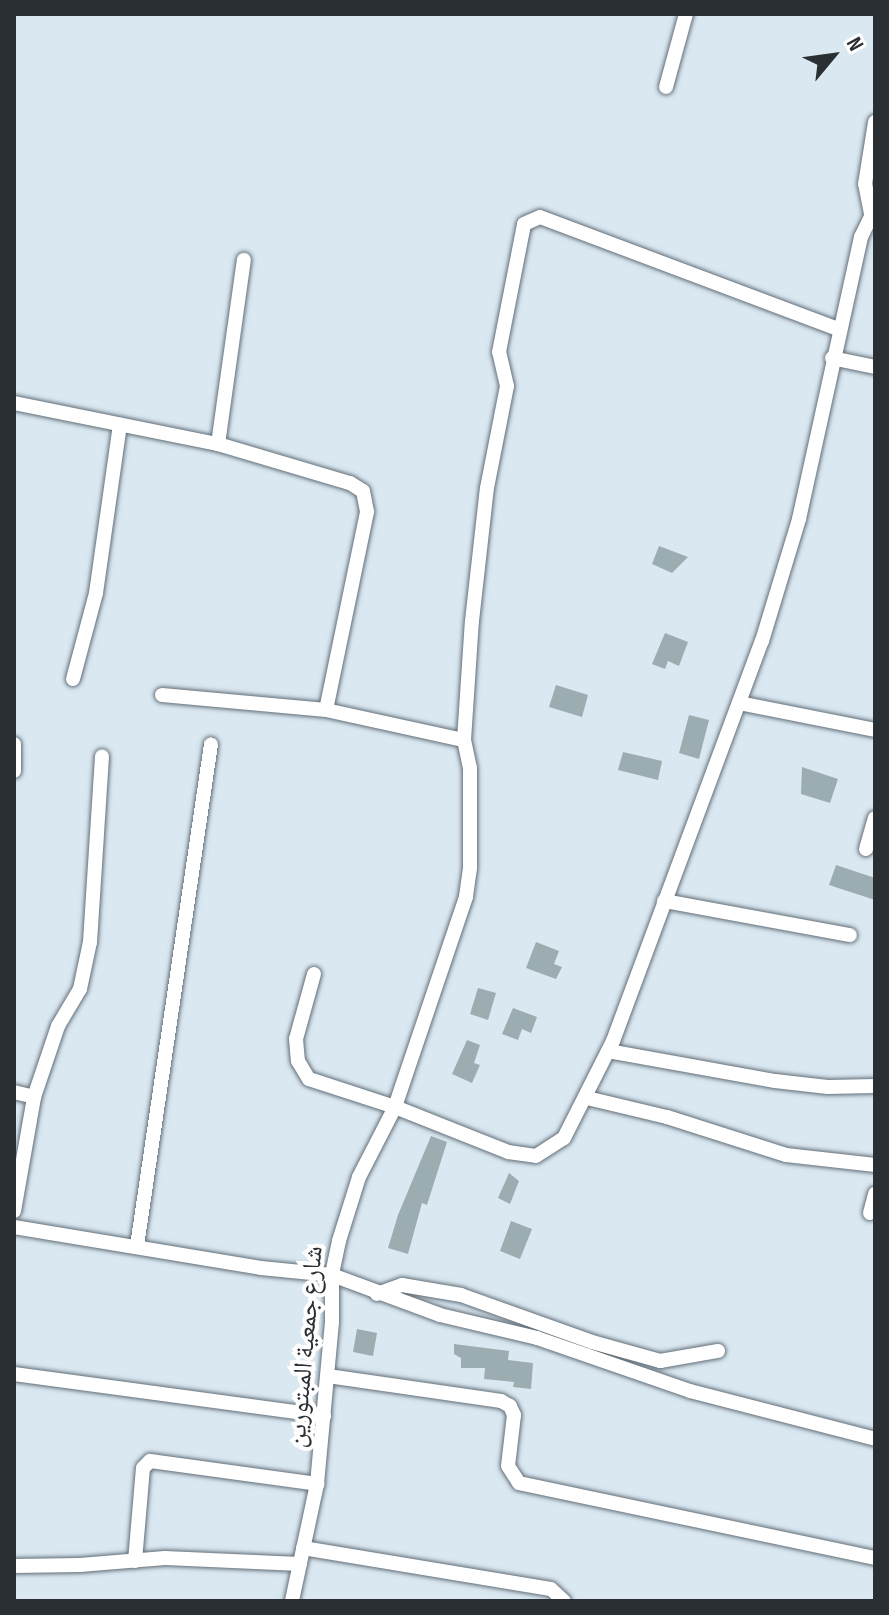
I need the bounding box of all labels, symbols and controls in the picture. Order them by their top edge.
north arrow [793,16,873,96]
text: N [840,32,869,56]
street label: شارع جمعية المبتورين [282,1245,330,1449]

